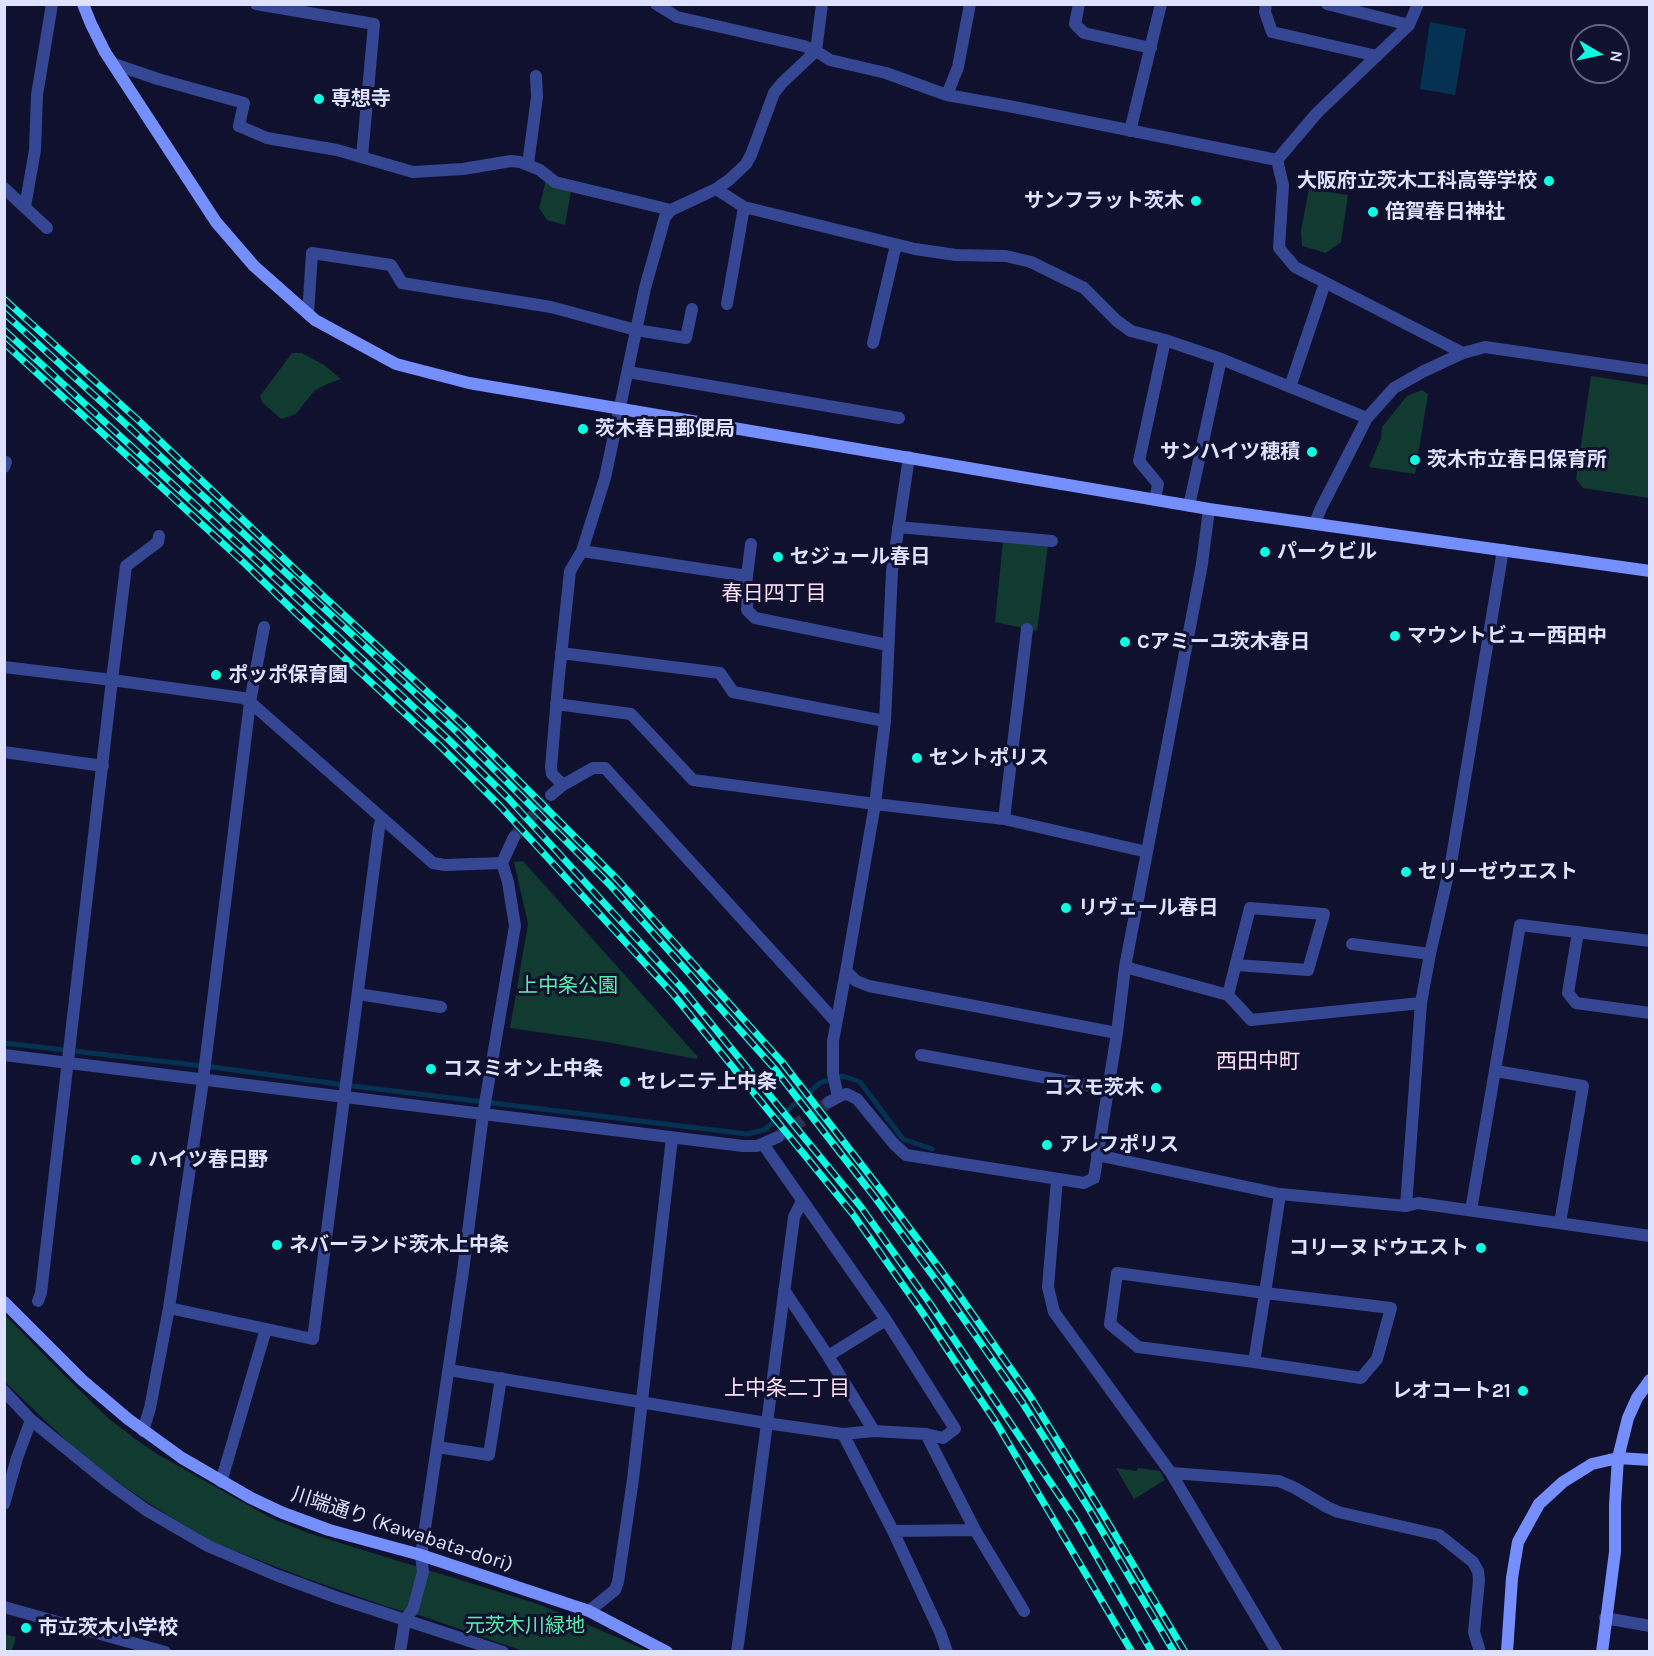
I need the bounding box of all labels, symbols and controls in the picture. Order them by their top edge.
north arrow [1570,24,1630,84]
text: N [1606,49,1627,64]
place label: 専想寺 [331,87,391,111]
marker: 専想寺 [312,92,326,106]
place label: 大阪府立茨木工科高等学校 [1297,169,1537,193]
marker: 大阪府立茨木工科高等学校 [1542,174,1556,188]
place label: サンフラット茨木 [1024,189,1184,213]
marker: サンフラット茨木 [1189,194,1203,208]
place label: 倍賀春日神社 [1385,200,1505,224]
marker: 倍賀春日神社 [1366,205,1380,219]
place label: 茨木春日郵便局 [595,417,735,441]
marker: 茨木春日郵便局 [576,422,590,436]
place label: サンハイツ穂積 [1160,440,1300,464]
marker: サンハイツ穂積 [1305,445,1319,459]
place label: 茨木市立春日保育所 [1427,448,1607,472]
marker: 茨木市立春日保育所 [1408,453,1422,467]
place label: パークビル [1277,540,1377,564]
place label: セジュール春日 [790,545,930,569]
marker: パークビル [1258,545,1272,559]
marker: セジュール春日 [771,550,785,564]
district label: 春日四丁目 [722,581,826,607]
place label: マウントビュー西田中 [1407,624,1607,648]
marker: マウントビュー西田中 [1388,629,1402,643]
place label: Cアミーユ茨木春日 [1137,630,1310,654]
marker: Cアミーユ茨木春日 [1118,635,1132,649]
place label: ポッポ保育園 [228,663,348,687]
marker: ポッポ保育園 [209,668,223,682]
place label: セントポリス [929,746,1049,770]
marker: セントポリス [910,751,924,765]
place label: セリーゼウエスト [1418,860,1578,884]
marker: セリーゼウエスト [1399,865,1413,879]
place label: リヴェール春日 [1078,896,1218,920]
marker: リヴェール春日 [1059,901,1073,915]
park label: 上中条公園 [518,974,618,998]
district label: 西田中町 [1216,1049,1300,1075]
place label: コスミオン上中条 [443,1057,603,1081]
marker: コスミオン上中条 [424,1062,438,1076]
place label: セレニテ上中条 [637,1070,777,1094]
marker: セレニテ上中条 [618,1075,632,1089]
place label: コスモ茨木 [1044,1076,1144,1100]
marker: コスモ茨木 [1149,1081,1163,1095]
place label: アレフポリス [1059,1133,1179,1157]
marker: アレフポリス [1040,1138,1054,1152]
place label: ハイツ春日野 [148,1148,268,1172]
marker: ハイツ春日野 [129,1153,143,1167]
place label: ネバーランド茨木上中条 [289,1233,509,1257]
place label: コリーヌドウエスト [1289,1236,1469,1260]
marker: ネバーランド茨木上中条 [270,1238,284,1252]
marker: コリーヌドウエスト [1474,1241,1488,1255]
district label: 上中条二丁目 [724,1376,850,1402]
place label: レオコート21 [1392,1379,1511,1403]
marker: レオコート21 [1516,1384,1530,1398]
street label: 川端通り (Kawabata-dori) [288,1483,516,1577]
park label: 元茨木川緑地 [465,1614,585,1638]
place label: 市立茨木小学校 [38,1616,178,1640]
marker: 市立茨木小学校 [19,1621,33,1635]

